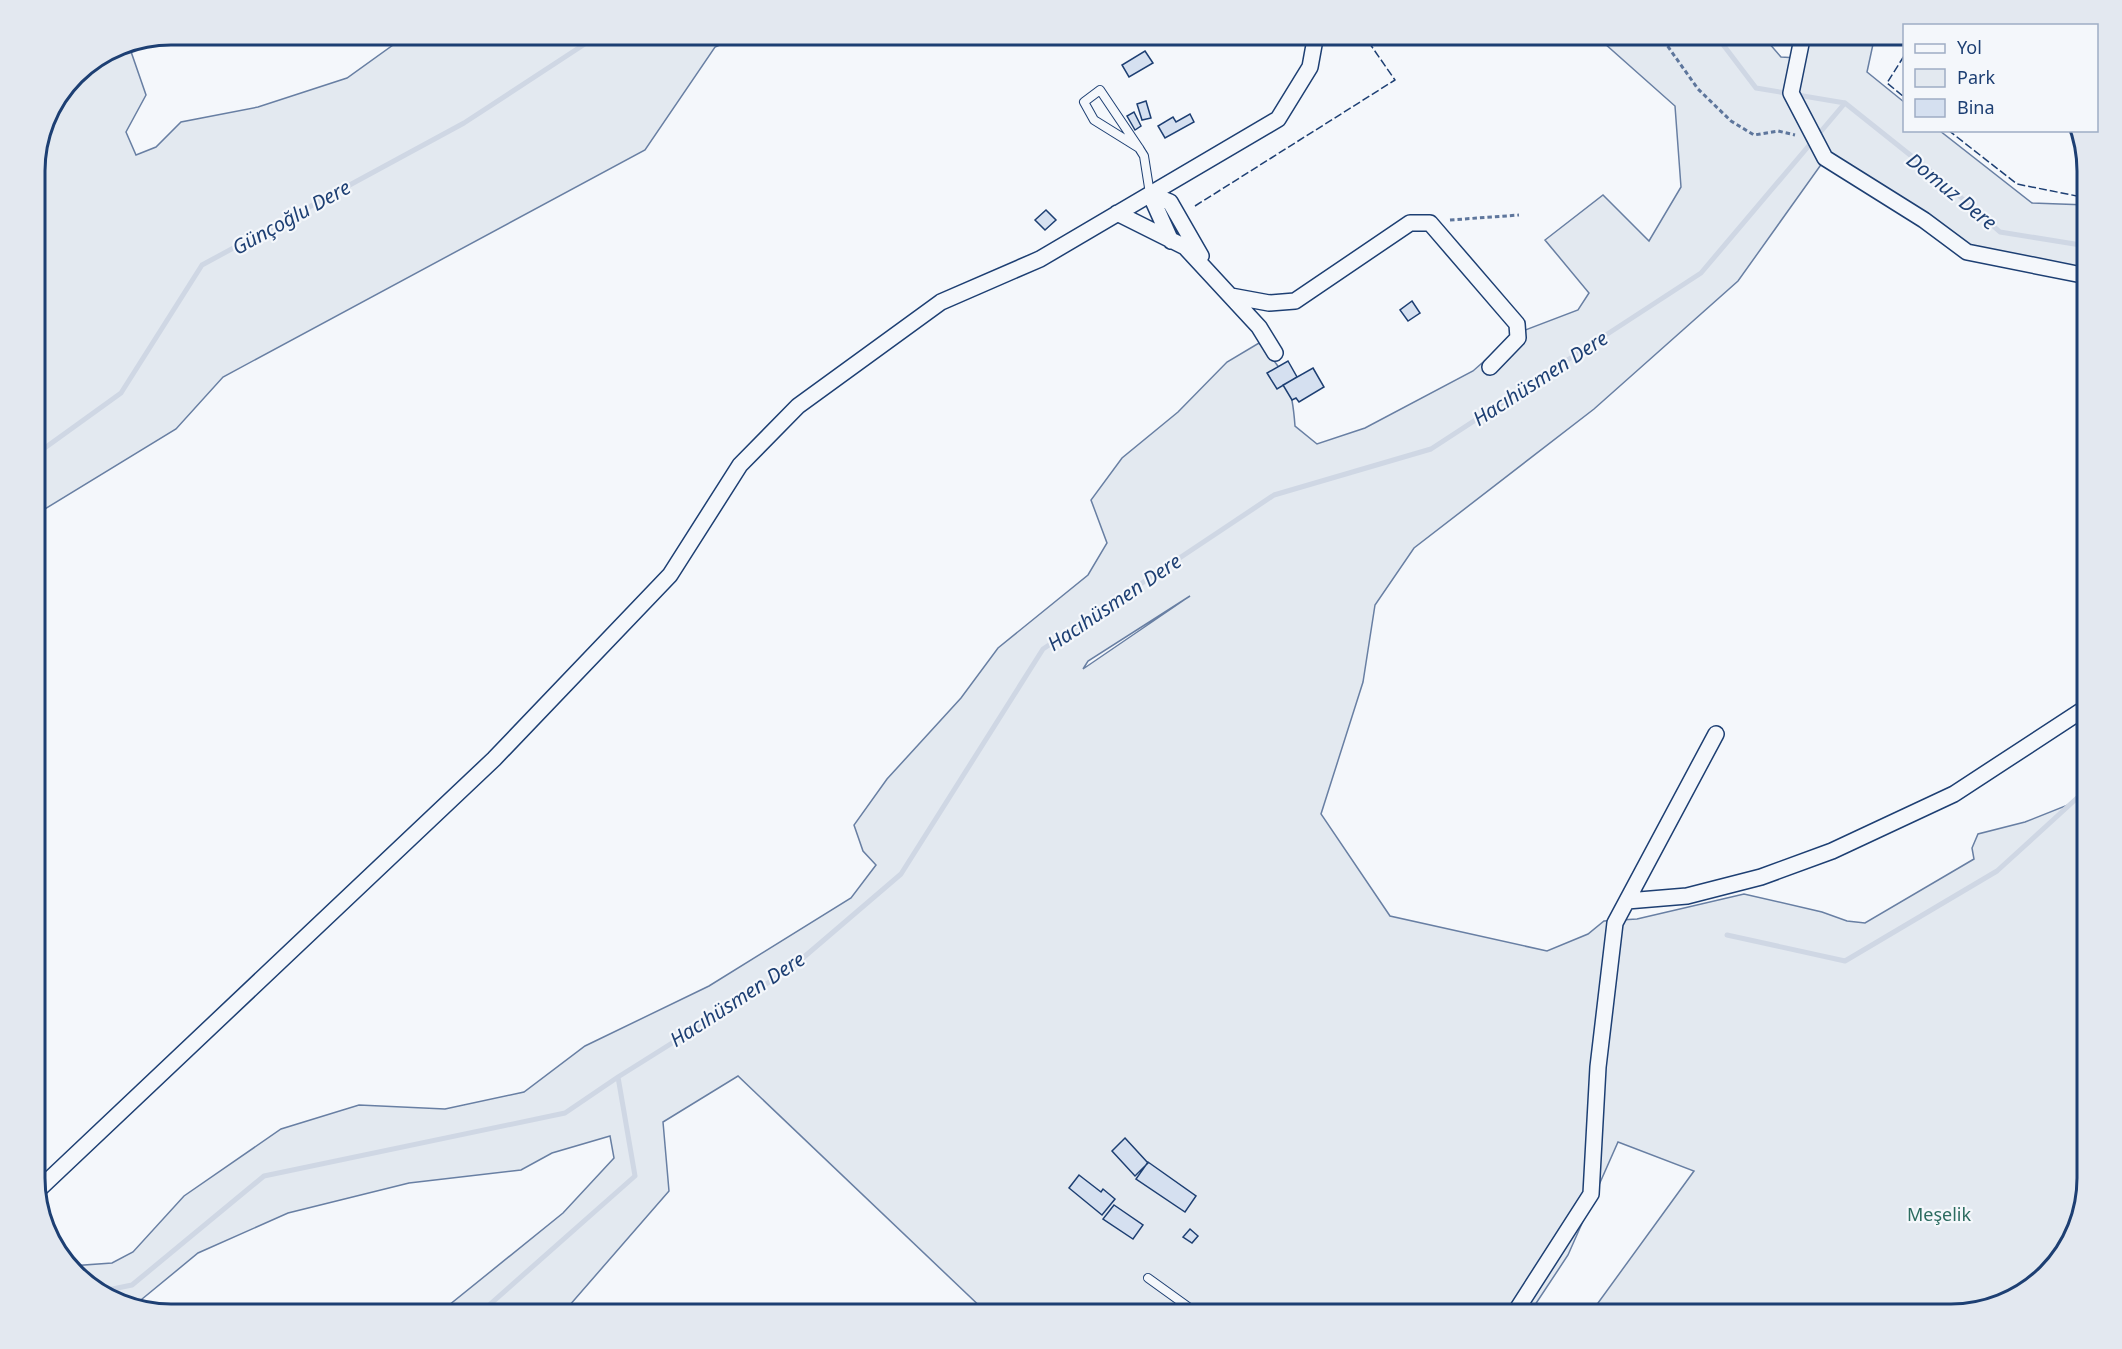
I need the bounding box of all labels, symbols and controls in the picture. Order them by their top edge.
legend [1903,24,2098,132]
text: Yol [1957,35,1982,59]
text: Park [1957,65,1995,89]
text: Bina [1957,95,1995,119]
water label: Domuz Dere [1901,146,2003,236]
water label: Günçoğlu Dere [227,173,355,261]
water label: Hacıhüsmen Dere [1467,324,1613,432]
water label: Hacıhüsmen Dere [1042,547,1186,657]
water label: Hacıhüsmen Dere [664,945,810,1053]
park label: Meşelik [1907,1202,1971,1226]

